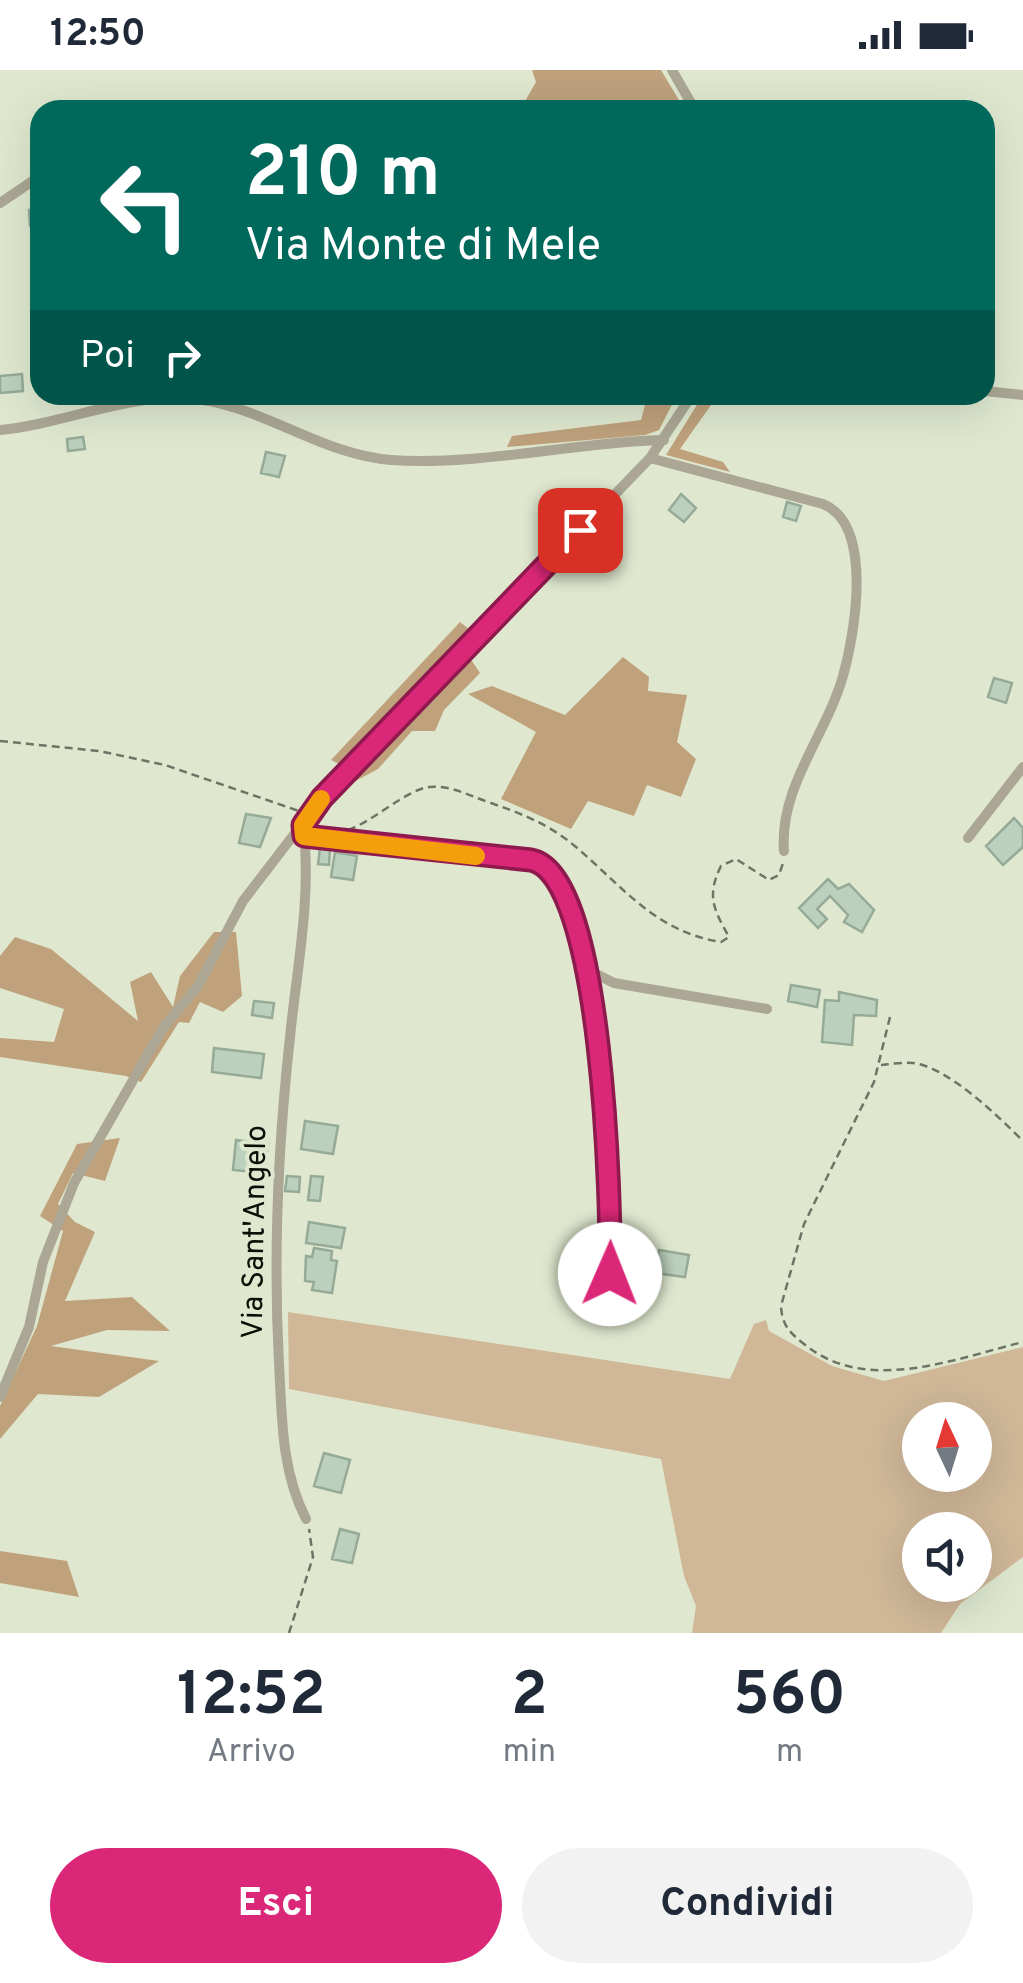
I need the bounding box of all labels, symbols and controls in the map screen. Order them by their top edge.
text: 12:50 [50,11,146,60]
text: 210 m [245,132,441,221]
icon: left [80,140,210,270]
text: Via Monte di Mele [245,219,601,276]
icon: right [155,330,210,385]
text: Poi [80,333,135,382]
pin [538,488,623,573]
icon: arrive [553,503,608,558]
street label: Via Sant'Angelo [236,1125,276,1339]
position arrow [558,1222,662,1326]
north arrow [902,1402,992,1492]
map controls [902,1402,992,1602]
button: sound [902,1512,992,1602]
text: 12:52 [177,1660,326,1736]
text: 2 [511,1660,548,1736]
text: 560 [733,1660,846,1736]
text: Arrivo [207,1733,296,1773]
text: min [503,1733,556,1773]
text: m [776,1733,803,1773]
button: Esci [50,1848,502,1963]
button: Condividi [522,1848,973,1963]

